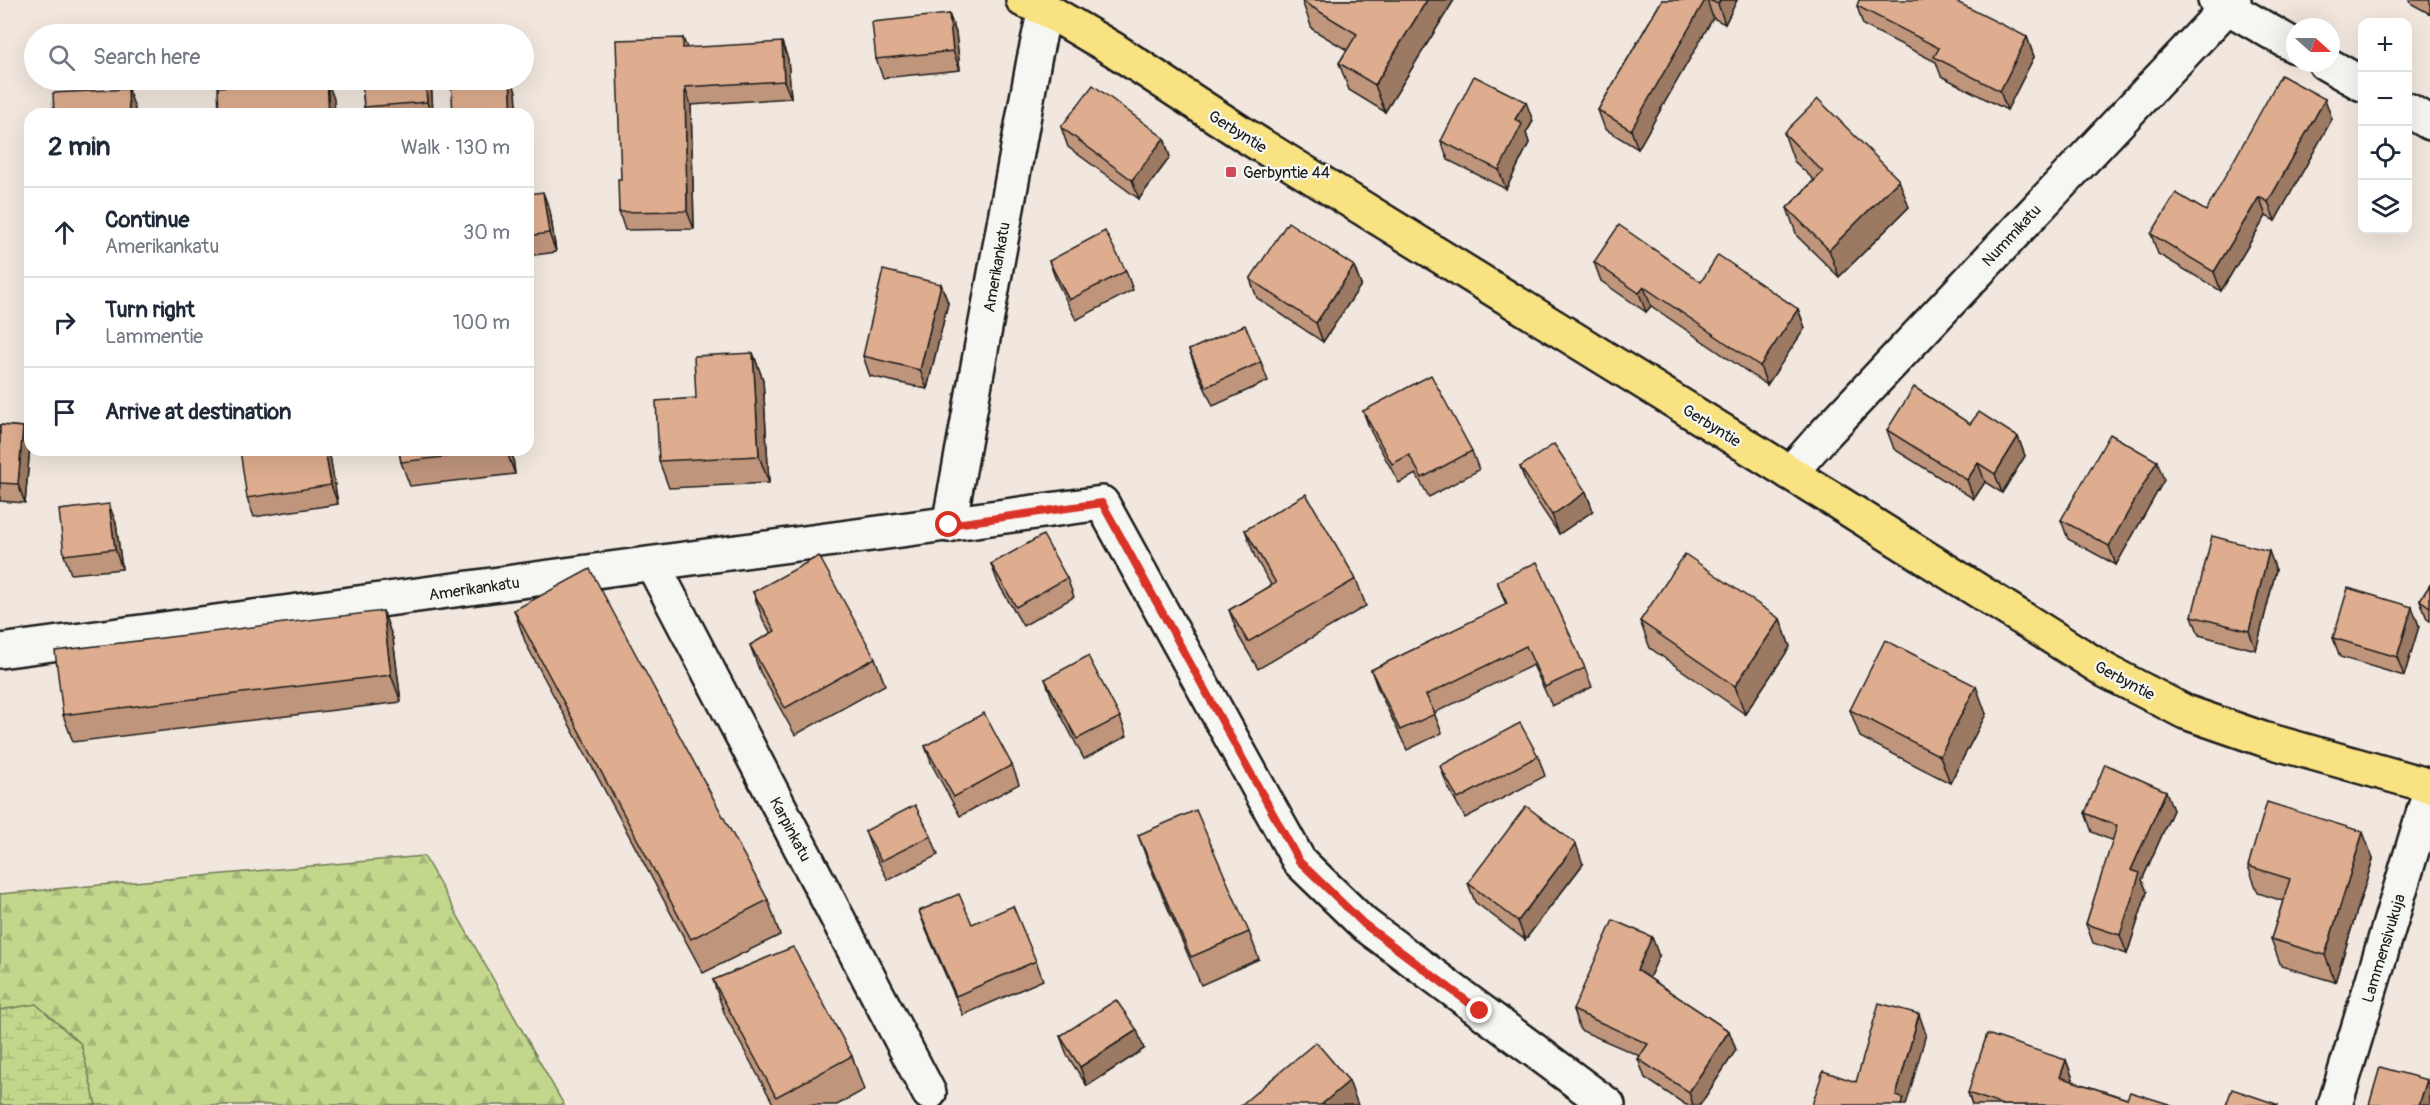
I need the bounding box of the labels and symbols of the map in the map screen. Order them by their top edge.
north arrow [2286,18,2340,72]
street label: Gerbyntie [1205,106,1270,158]
place label: Gerbyntie 44 [1243,163,1330,183]
marker: Gerbyntie 44 [1224,165,1238,179]
street label: Nummikatu [1978,200,2046,271]
street label: Amerikankatu [979,220,1015,314]
street label: Gerbyntie [1679,400,1744,452]
route start [935,511,961,537]
street label: Amerikankatu [427,573,521,605]
street label: Gerbyntie [2091,657,2158,705]
street label: Karpinkatu [765,794,815,865]
street label: Lammensivukuja [2358,891,2410,1005]
route end [1466,997,1492,1023]

